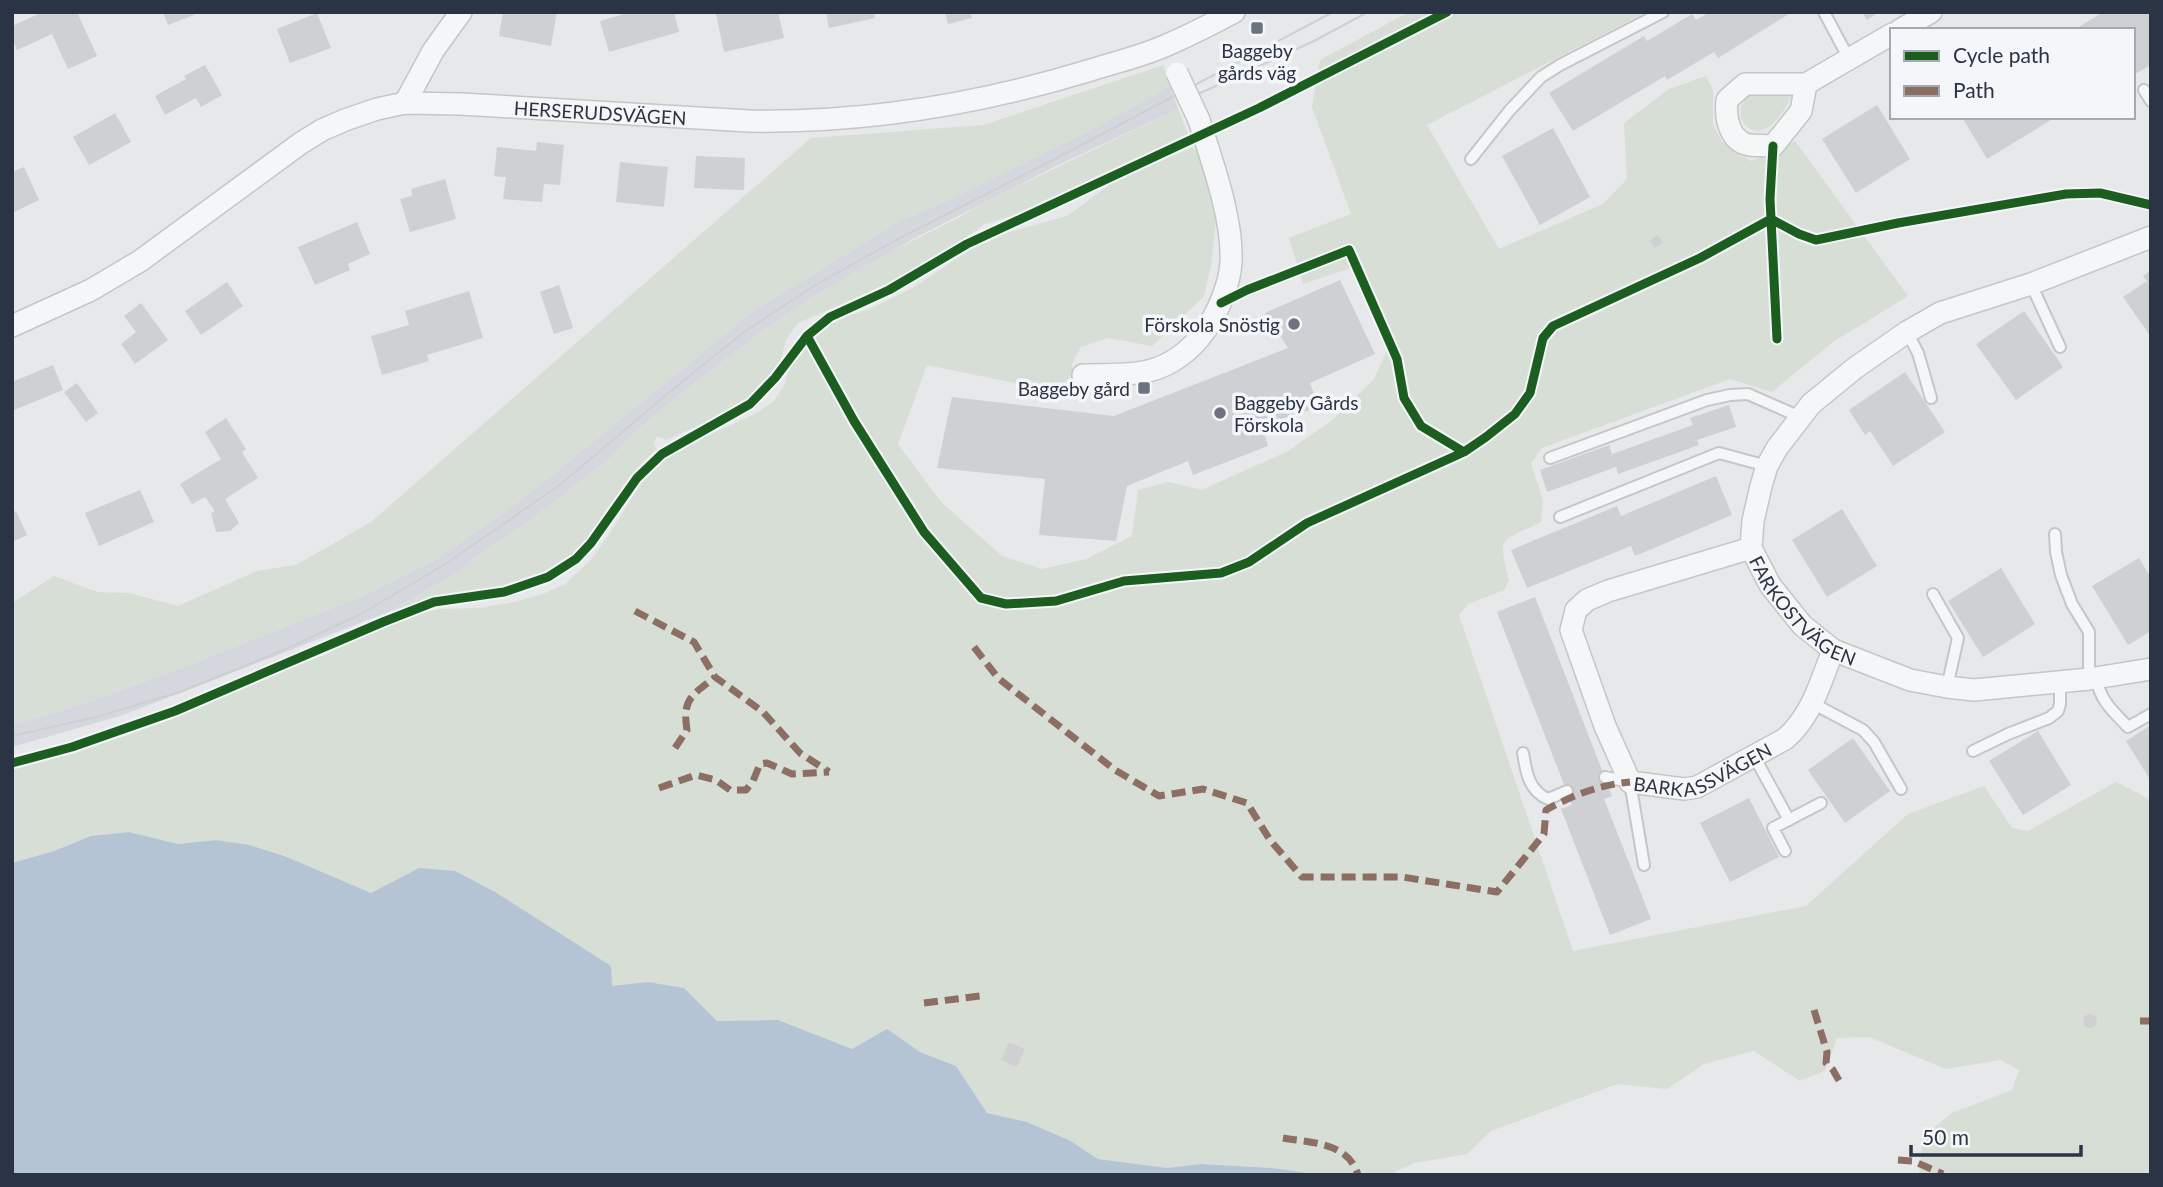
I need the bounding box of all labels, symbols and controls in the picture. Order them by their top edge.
marker: Baggeby gårds väg [1249,20,1265,36]
legend [1890,28,2135,119]
place label: Baggeby gårds väg [1218,39,1296,84]
text: Cycle path [1953,42,2050,67]
text: Path [1953,77,1995,102]
street label: HERSERUDSVÄGEN [513,96,687,129]
place label: Förskola Snöstig [1144,313,1280,336]
marker: Förskola Snöstig [1286,316,1302,332]
place label: Baggeby gård [1018,377,1130,400]
marker: Baggeby gård [1136,380,1152,396]
place label: Baggeby Gårds Förskola [1234,391,1358,436]
marker: Baggeby Gårds Förskola [1212,405,1228,421]
street label: FARKOSTVÄGEN [1745,552,1860,669]
street label: BARKASSVÄGEN [1632,737,1775,801]
scale bar [1911,1114,2081,1158]
text: 50 m [1922,1124,1969,1149]

